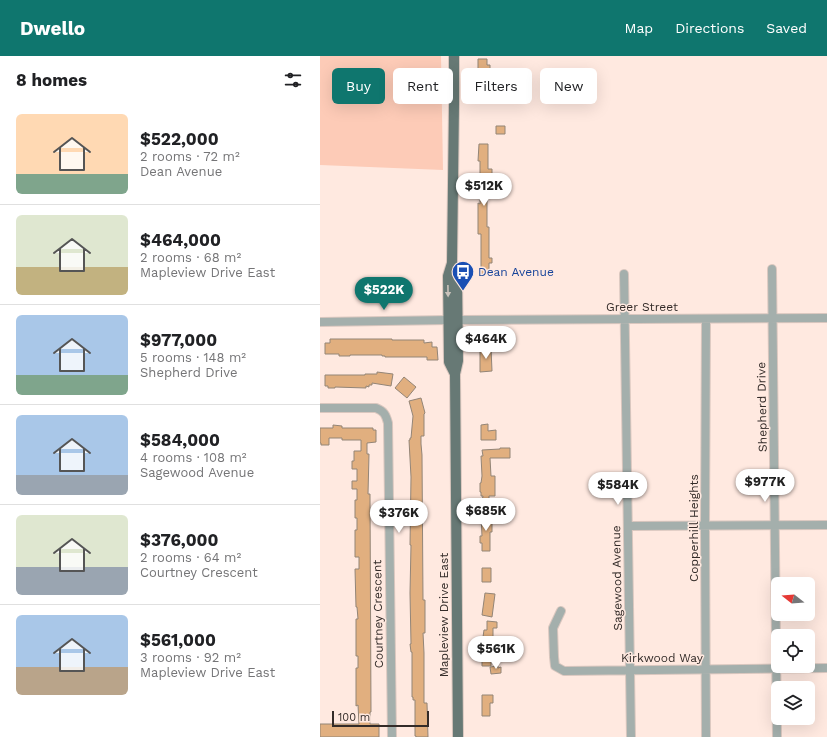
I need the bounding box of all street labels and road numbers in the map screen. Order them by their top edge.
street label: Greer Street [606,300,678,314]
street label: Shepherd Drive [754,362,770,452]
street label: Copperhill Heights [687,474,701,582]
street label: Sagewood Avenue [609,525,625,631]
street label: Mapleview Drive East [437,553,451,677]
street label: Courtney Crescent [370,560,386,668]
street label: Kirkwood Way [621,651,704,665]

